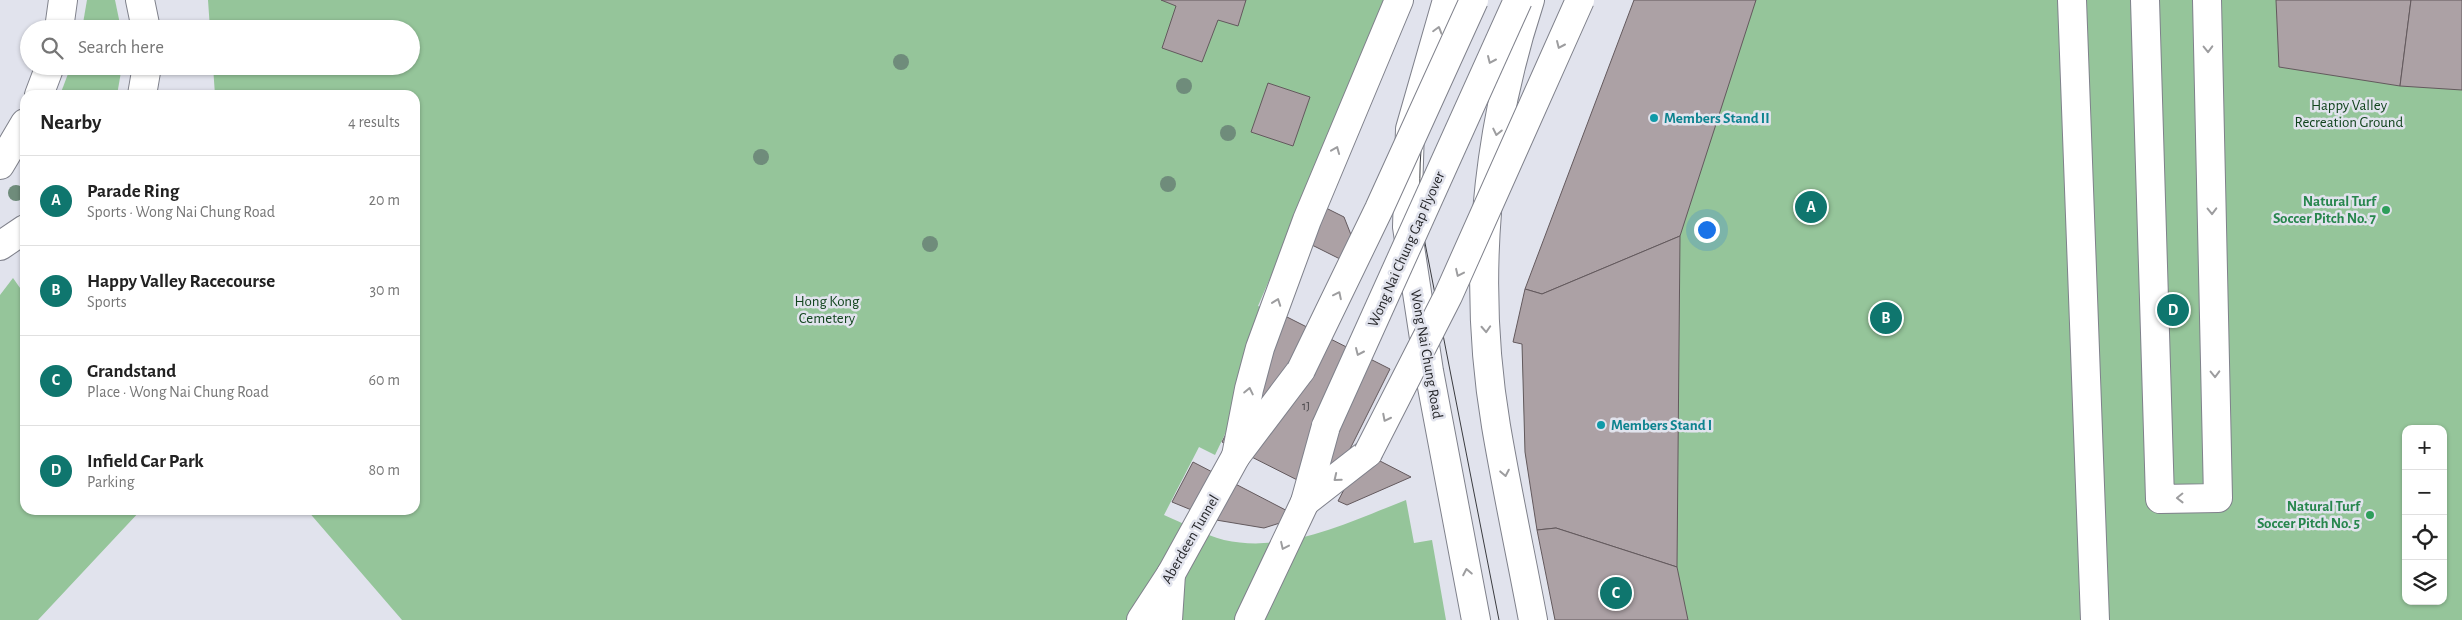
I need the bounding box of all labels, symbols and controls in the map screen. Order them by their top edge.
search box [20,20,420,75]
one-way arrow [1433,27,1443,35]
icon: search [38,34,66,62]
text: Search here [78,38,164,57]
one-way arrow [1556,40,1567,49]
one-way arrow [2203,45,2213,53]
one-way arrow [1486,55,1497,64]
park label: Happy Valley Recreation Ground [2295,98,2404,130]
place label: Members Stand II [1664,111,1770,126]
text: Nearby [40,112,101,133]
marker: Members Stand II [1648,112,1660,124]
text: 4 results [348,114,400,130]
one-way arrow [1492,128,1502,136]
one-way arrow [1329,146,1340,155]
street label: Wong Nai Chung Gap Flyover [1365,169,1448,329]
text: Parade Ring [87,182,179,201]
pin: A [1795,188,1827,226]
text: A [51,192,61,208]
text: 20 m [369,192,400,208]
place label: Natural Turf Soccer Pitch No. 7 [2273,194,2377,226]
text: Sports · Wong Nai Chung Road [87,204,275,220]
marker: Natural Turf Soccer Pitch No. 7 [2380,204,2392,216]
one-way arrow [2207,208,2217,215]
your location [1694,217,1720,243]
one-way arrow [1454,268,1465,277]
text: Happy Valley Racecourse [87,272,275,291]
text: B [51,282,61,298]
text: 30 m [370,282,400,298]
street label: Wong Nai Chung Road [1408,288,1445,420]
one-way arrow [1332,291,1342,300]
pin: D [2157,291,2189,329]
text: Sports [87,294,127,310]
park label: Hong Kong Cemetery [795,294,860,326]
one-way arrow [1271,298,1281,307]
pin: B [1870,299,1902,337]
one-way arrow [1481,325,1492,333]
one-way arrow [1355,347,1366,356]
text: Grandstand [87,362,176,381]
one-way arrow [2210,370,2220,378]
text: C [52,372,60,388]
text: 60 m [369,372,400,388]
text: Place · Wong Nai Chung Road [87,384,269,400]
one-way arrow [1243,387,1254,396]
house number: 1J [1302,400,1310,412]
one-way arrow [1382,413,1392,422]
place label: Members Stand I [1611,418,1712,433]
marker: Members Stand I [1595,419,1607,431]
map controls [2402,425,2447,605]
button: + [2402,425,2447,470]
text: Infield Car Park [87,452,204,471]
text: D [51,462,61,478]
text: 80 m [369,462,400,478]
one-way arrow [1499,469,1509,477]
button: − [2402,470,2447,515]
one-way arrow [1334,472,1343,480]
text: Parking [87,474,135,490]
street label: Aberdeen Tunnel [1159,492,1222,586]
one-way arrow [2176,493,2184,503]
place label: Natural Turf Soccer Pitch No. 5 [2257,499,2361,531]
marker: Natural Turf Soccer Pitch No. 5 [2364,509,2376,521]
button: locate [2402,515,2447,560]
one-way arrow [1280,541,1290,550]
button: layers [2402,560,2447,605]
one-way arrow [1462,568,1472,577]
pin: C [1600,574,1632,612]

